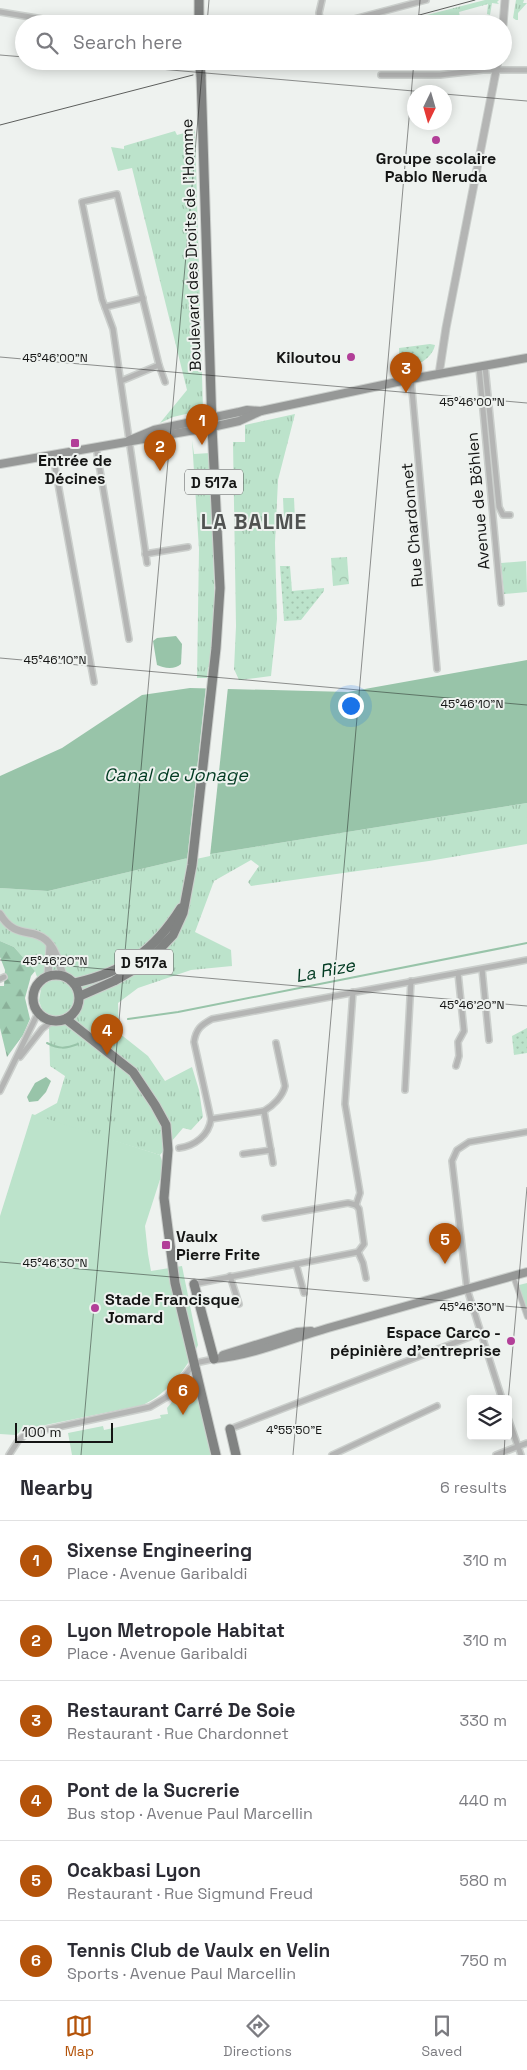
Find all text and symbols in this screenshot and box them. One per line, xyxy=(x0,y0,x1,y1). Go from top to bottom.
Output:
search box xyxy=(15,15,512,70)
icon: search xyxy=(33,29,61,57)
text: Search here xyxy=(73,30,183,55)
north arrow xyxy=(407,85,452,130)
street label: Boulevard des Droits de l'Homme xyxy=(176,118,206,372)
marker: Groupe scolaire Pablo Neruda xyxy=(430,134,442,146)
place label: Groupe scolaire Pablo Neruda xyxy=(376,148,496,187)
place label: Kiloutou xyxy=(276,347,341,368)
text: 45°46'00"N xyxy=(22,350,88,366)
marker: Kiloutou xyxy=(345,351,357,363)
pin: 3 xyxy=(390,352,422,393)
text: 45°46'00"N xyxy=(439,394,505,410)
pin: 1 xyxy=(186,404,218,445)
pin: 2 xyxy=(144,430,176,471)
street label: Avenue de Böhlen xyxy=(462,431,494,571)
marker: Entrée de Décines xyxy=(69,437,81,449)
place label: Entrée de Décines xyxy=(38,450,112,489)
street label: Rue Chardonnet xyxy=(396,462,428,588)
road number: D 517a xyxy=(185,470,243,494)
district label: LA BALME xyxy=(201,508,307,535)
text: 45°46'10"N xyxy=(24,652,86,668)
your location xyxy=(338,693,364,719)
text: 45°46'10"N xyxy=(441,696,503,712)
water label: Canal de Jonage xyxy=(104,763,249,786)
road number: D 517a xyxy=(115,950,173,974)
text: 45°46'20"N xyxy=(22,953,88,969)
water label: La Rize xyxy=(293,953,358,987)
text: 45°46'20"N xyxy=(439,997,505,1013)
pin: 4 xyxy=(91,1014,123,1055)
pin: 5 xyxy=(429,1223,461,1264)
place label: Vaulx Pierre Frite xyxy=(176,1226,260,1265)
marker: Vaulx Pierre Frite xyxy=(160,1239,172,1251)
text: 45°46'30"N xyxy=(22,1255,88,1271)
place label: Stade Francisque Jomard xyxy=(105,1289,240,1328)
text: 45°46'30"N xyxy=(439,1299,505,1315)
marker: Stade Francisque Jomard xyxy=(89,1302,101,1314)
place label: Espace Carco - pépinière d'entreprise xyxy=(330,1322,501,1361)
marker: Espace Carco - pépinière d'entreprise xyxy=(505,1335,517,1347)
pin: 6 xyxy=(167,1374,199,1415)
map controls xyxy=(467,1395,512,1440)
button: layers xyxy=(467,1395,512,1440)
scale bar xyxy=(15,1420,112,1443)
text: 4°55'50"E xyxy=(266,1422,322,1438)
text: 100 m xyxy=(22,1423,61,1441)
text: Nearby xyxy=(20,1474,93,1501)
text: 6 results xyxy=(440,1477,507,1498)
text: Sixense Engineering xyxy=(67,1538,252,1563)
text: 1 xyxy=(32,1550,40,1571)
text: 310 m xyxy=(463,1550,507,1571)
text: Place · Avenue Garibaldi xyxy=(67,1563,248,1584)
text: Lyon Metropole Habitat xyxy=(67,1618,285,1643)
text: 2 xyxy=(31,1630,41,1651)
text: 310 m xyxy=(463,1630,507,1651)
text: Place · Avenue Garibaldi xyxy=(67,1643,248,1664)
text: Restaurant Carré De Soie xyxy=(67,1698,295,1723)
text: 3 xyxy=(31,1710,41,1731)
text: 330 m xyxy=(460,1710,507,1731)
text: Restaurant · Rue Chardonnet xyxy=(67,1723,289,1744)
text: Pont de la Sucrerie xyxy=(67,1778,240,1803)
text: 4 xyxy=(31,1790,41,1811)
text: 440 m xyxy=(459,1790,507,1811)
text: Bus stop · Avenue Paul Marcellin xyxy=(67,1803,313,1824)
text: Ocakbasi Lyon xyxy=(67,1858,201,1883)
text: 5 xyxy=(31,1870,41,1891)
text: 580 m xyxy=(459,1870,507,1891)
text: Restaurant · Rue Sigmund Freud xyxy=(67,1883,313,1904)
text: Tennis Club de Vaulx en Velin xyxy=(67,1938,330,1963)
text: 6 xyxy=(31,1950,41,1971)
text: 750 m xyxy=(460,1950,507,1971)
text: Sports · Avenue Paul Marcellin xyxy=(67,1963,296,1984)
tab: Map xyxy=(65,2012,94,2060)
tab: Directions xyxy=(223,2012,292,2060)
tab: Saved xyxy=(421,2012,462,2060)

